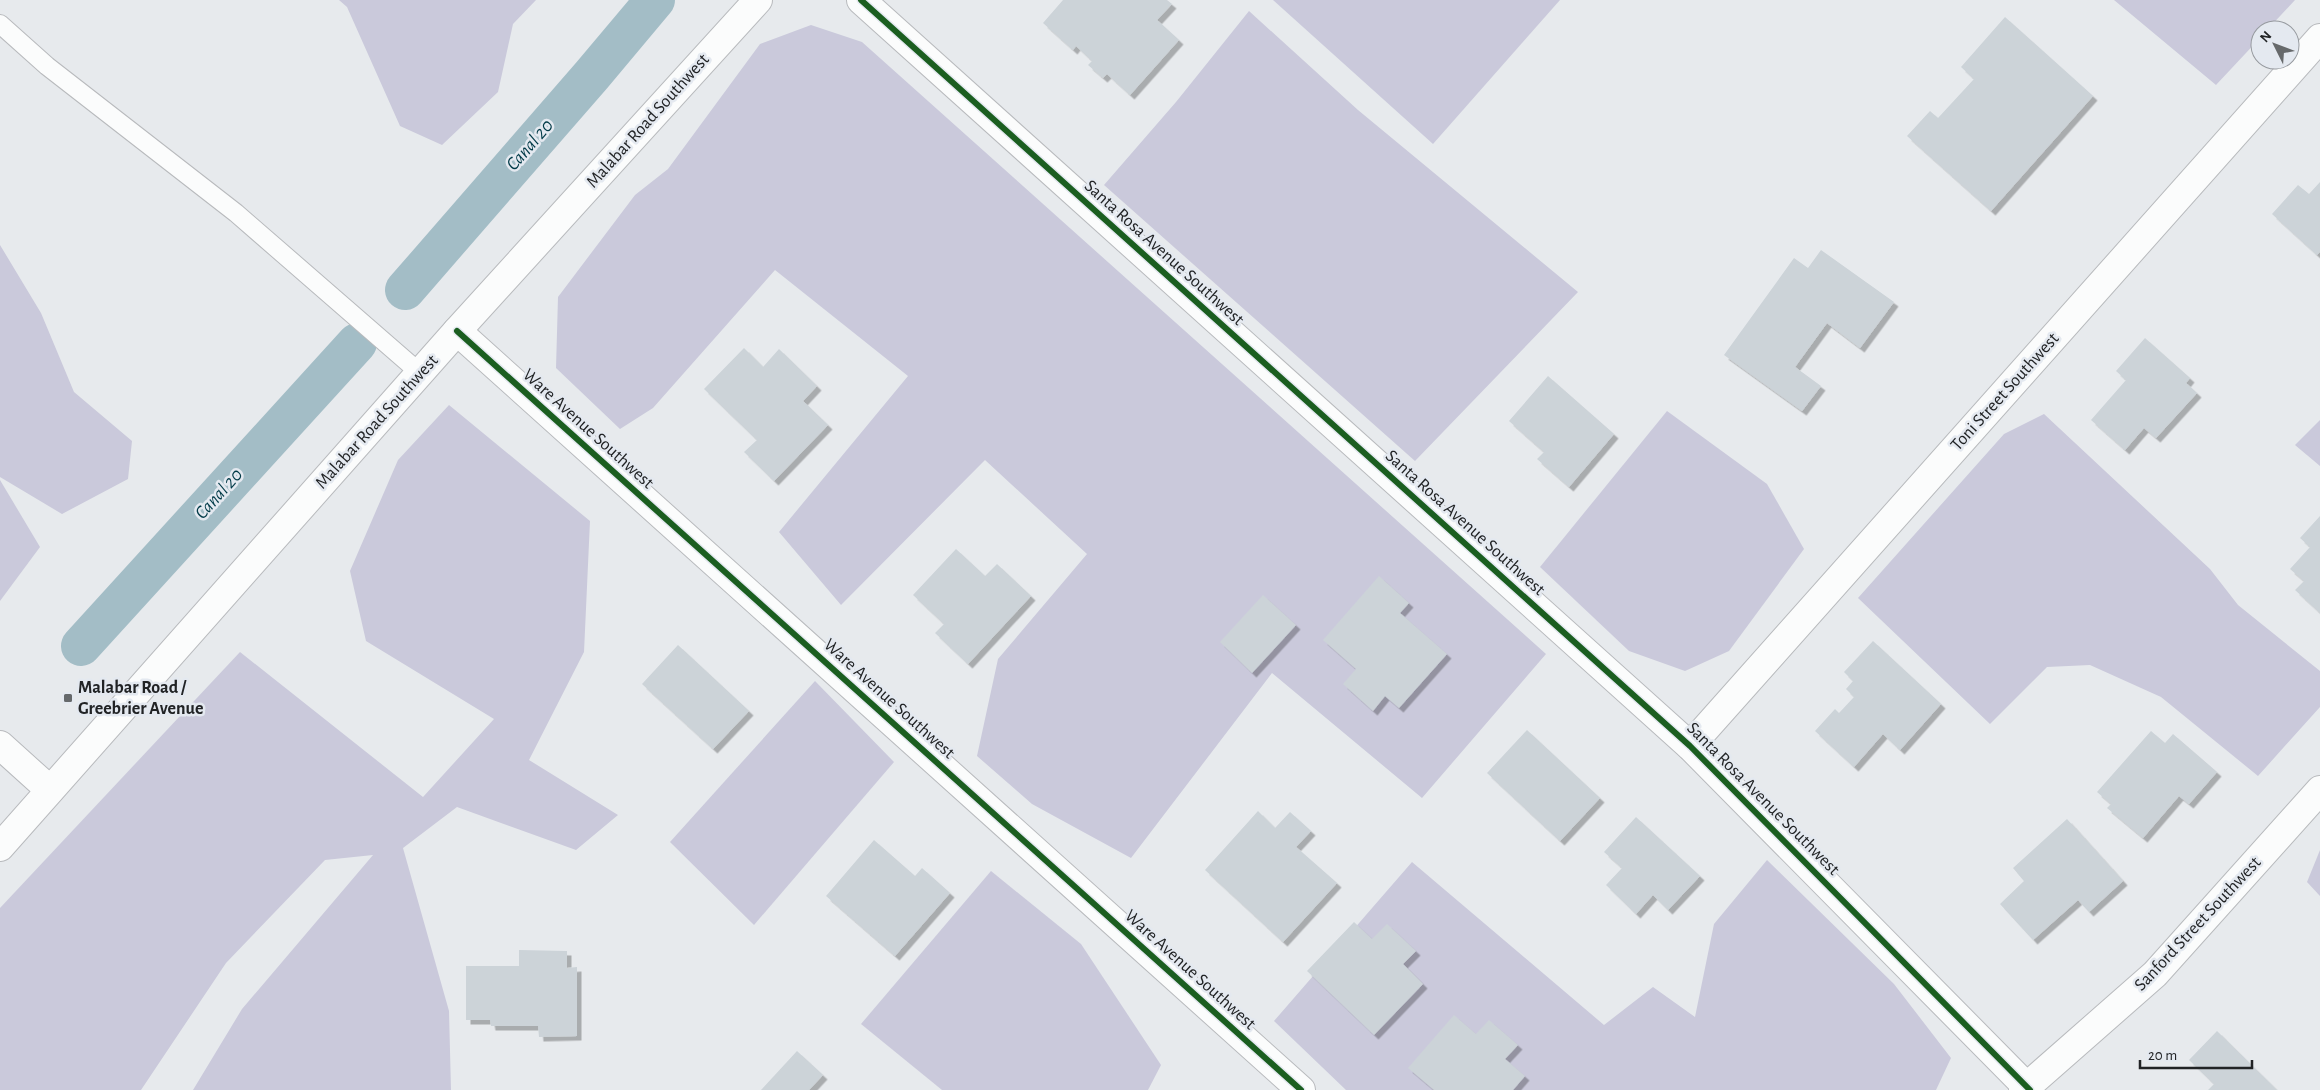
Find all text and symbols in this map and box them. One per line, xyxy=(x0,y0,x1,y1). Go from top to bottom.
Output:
north arrow xyxy=(2250,20,2300,70)
text: N xyxy=(2258,29,2275,45)
street label: Malabar Road Southwest xyxy=(583,50,713,192)
water label: Canal 20 xyxy=(503,116,557,174)
street label: Santa Rosa Avenue Southwest xyxy=(1081,177,1247,329)
street label: Toni Street Southwest xyxy=(1948,329,2063,454)
street label: Malabar Road Southwest xyxy=(312,351,442,493)
street label: Ware Avenue Southwest xyxy=(519,366,657,492)
street label: Santa Rosa Avenue Southwest xyxy=(1382,447,1548,599)
water label: Canal 20 xyxy=(192,465,246,523)
street label: Ware Avenue Southwest xyxy=(820,636,958,762)
place label: Malabar Road / Greebrier Avenue xyxy=(78,679,203,718)
marker: Malabar Road / Greebrier Avenue xyxy=(62,692,74,704)
street label: Santa Rosa Avenue Southwest xyxy=(1683,719,1843,879)
street label: Sanford Street Southwest xyxy=(2131,853,2265,995)
street label: Ware Avenue Southwest xyxy=(1121,907,1259,1033)
scale bar xyxy=(2140,1038,2252,1070)
text: 20 m xyxy=(2148,1048,2177,1063)

